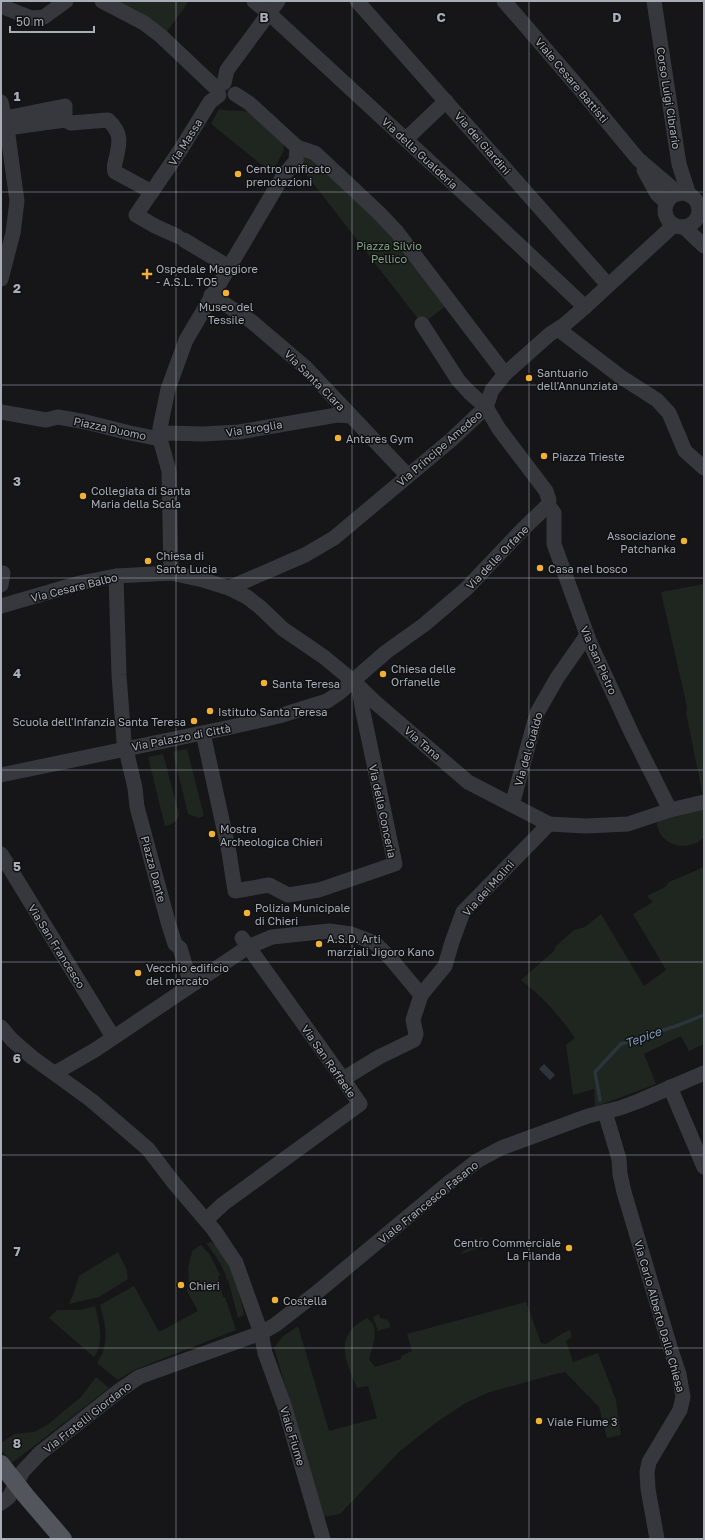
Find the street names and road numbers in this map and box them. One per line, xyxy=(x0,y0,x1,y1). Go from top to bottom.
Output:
street label: Viale Cesare Battisti xyxy=(533,35,611,125)
street label: Corso Luigi Cibrario xyxy=(655,46,684,150)
street label: Via dei Giardini xyxy=(452,109,514,177)
street label: Via della Gualderia xyxy=(379,114,461,192)
street label: Via Massa xyxy=(165,116,205,168)
street label: Via Santa Clara xyxy=(282,347,348,413)
street label: Via Principe Amedeo xyxy=(394,407,485,489)
street label: Piazza Duomo xyxy=(72,414,148,442)
street label: Via Broglia xyxy=(225,417,283,439)
street label: Via delle Orfane xyxy=(463,522,531,592)
street label: Via Cesare Balbo xyxy=(29,570,119,604)
street label: Via San Pietro xyxy=(578,624,620,697)
street label: Via del Gualdo xyxy=(511,710,545,787)
street label: Via Palazzo di Città xyxy=(130,721,232,753)
street label: Via Tana xyxy=(402,724,444,762)
street label: Via della Conceria xyxy=(367,763,399,859)
street label: Piazza Dante xyxy=(139,834,169,904)
street label: Via dei Molini xyxy=(460,857,516,918)
street label: Via San Francesco xyxy=(26,902,88,991)
street label: Via San Raffaele xyxy=(299,1022,359,1100)
street label: Viale Francesco Fasano xyxy=(376,1158,481,1246)
street label: Via Carlo Alberto Dalla Chiesa xyxy=(632,1238,688,1394)
street label: Via Fratelli Giordano xyxy=(41,1379,134,1455)
street label: Viale Fiume xyxy=(278,1405,308,1467)

